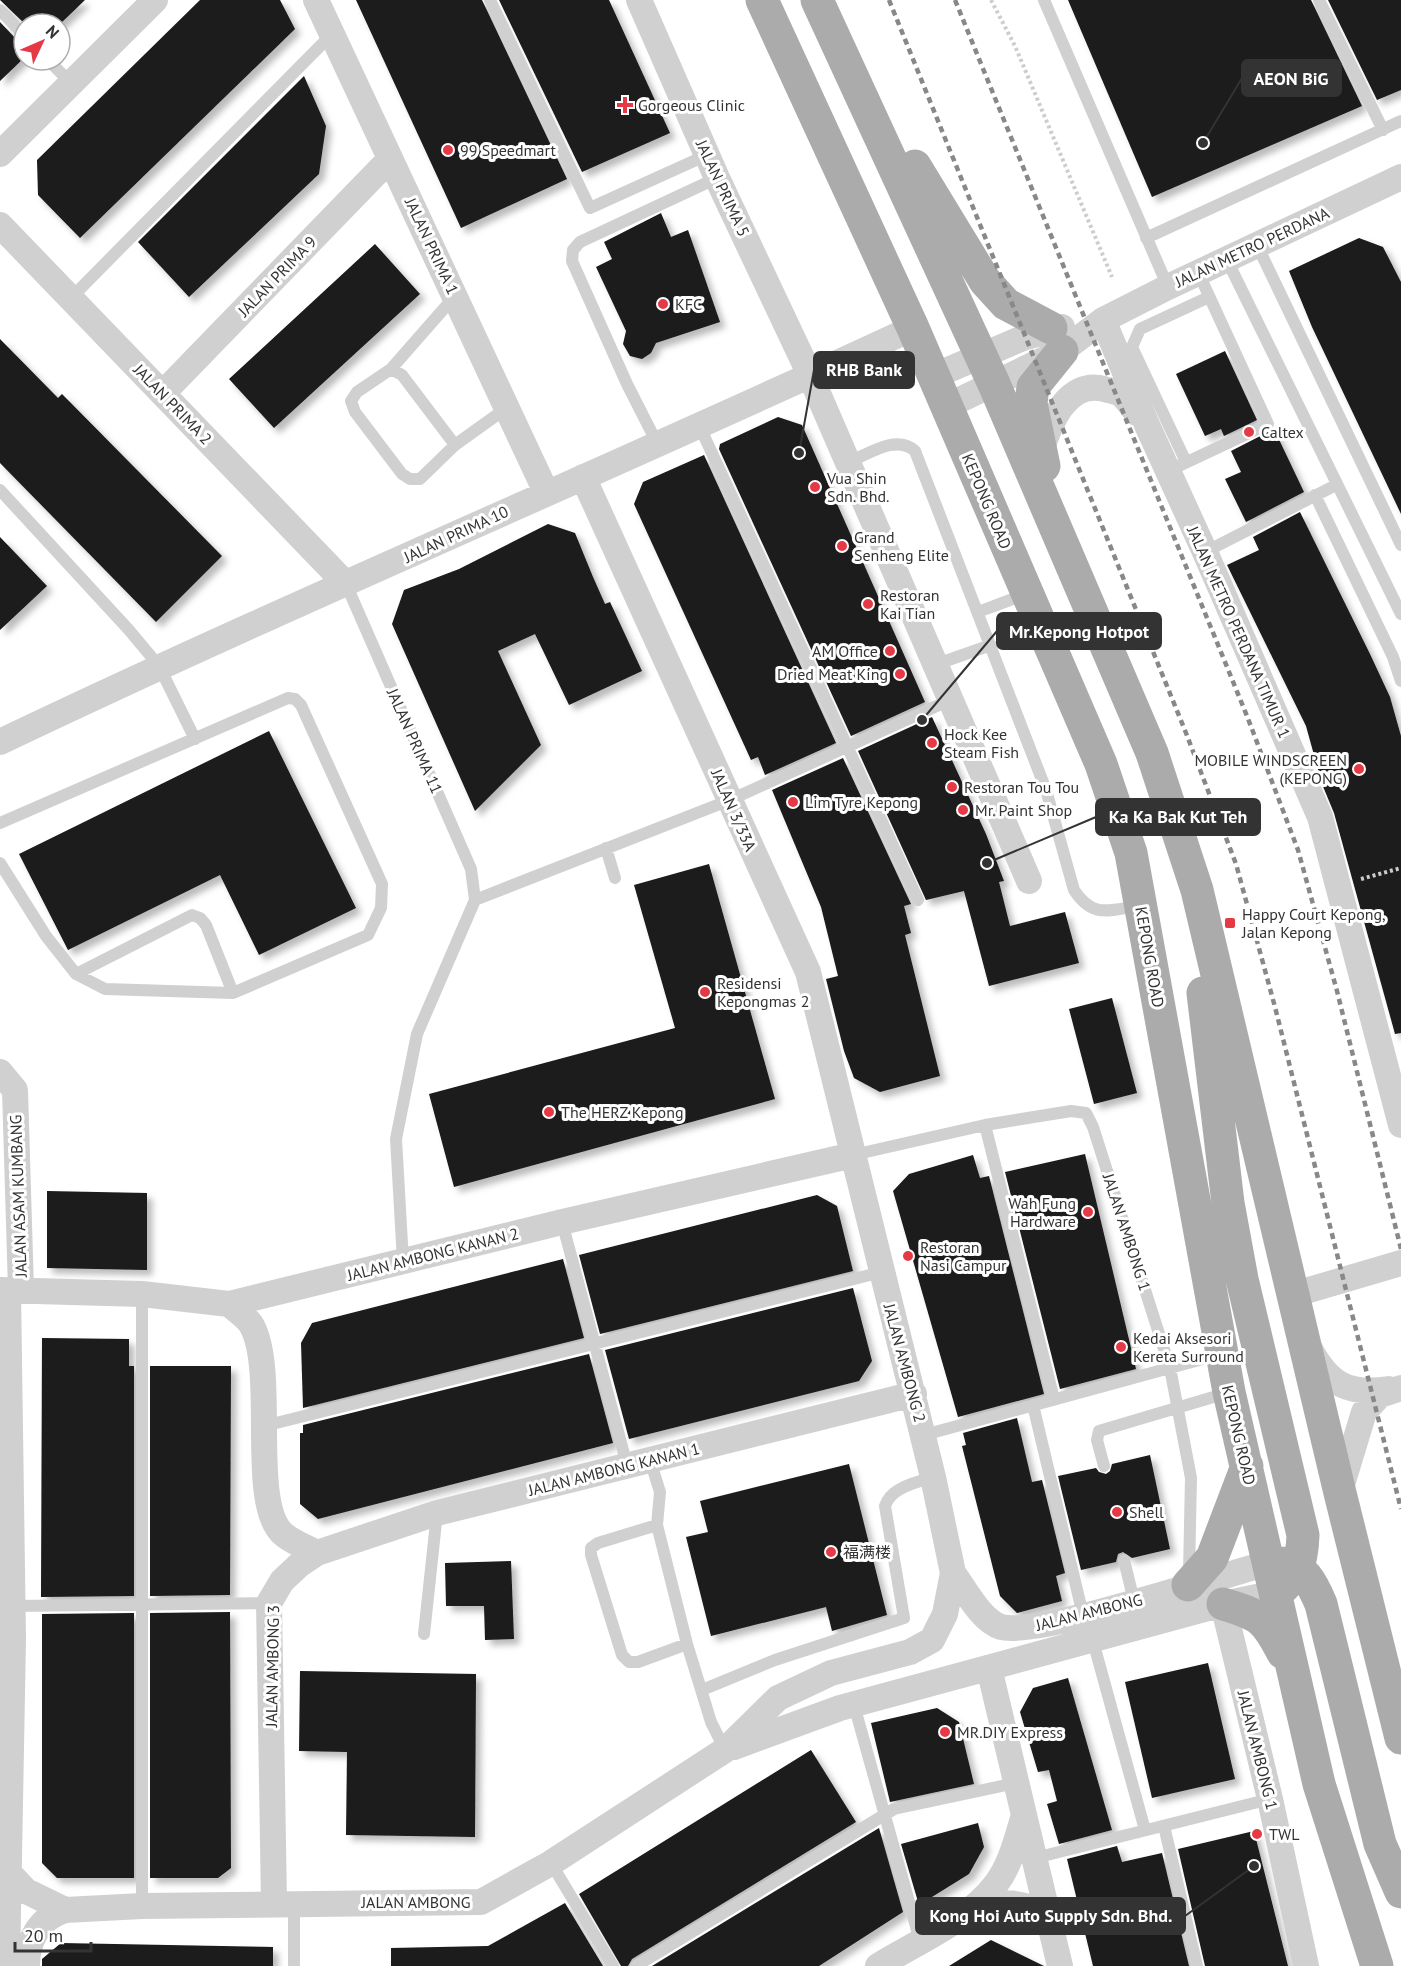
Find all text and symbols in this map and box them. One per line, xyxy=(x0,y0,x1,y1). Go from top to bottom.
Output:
north arrow xyxy=(12,12,72,72)
text: N xyxy=(42,21,64,42)
callout: AEON BiG xyxy=(1242,60,1341,96)
text: AEON BiG xyxy=(1253,67,1329,90)
place label: Gorgeous Clinic xyxy=(638,95,745,115)
marker: Gorgeous Clinic xyxy=(616,96,634,114)
street label: JALAN PRIMA 5 xyxy=(691,136,754,239)
place label: 99 Speedmart xyxy=(460,140,556,160)
marker: 99 Speedmart xyxy=(441,143,455,157)
street label: JALAN PRIMA 1 xyxy=(400,194,463,297)
street label: JALAN METRO PERDANA xyxy=(1171,202,1333,292)
street label: JALAN PRIMA 9 xyxy=(233,232,320,321)
place label: KFC xyxy=(675,294,702,314)
marker: KFC xyxy=(656,297,670,311)
callout: RHB Bank xyxy=(814,352,914,388)
text: RHB Bank xyxy=(826,358,902,381)
street label: JALAN PRIMA 2 xyxy=(129,359,216,448)
place label: Caltex xyxy=(1261,422,1304,442)
marker: Caltex xyxy=(1242,425,1256,439)
street label: KEPONG ROAD xyxy=(958,450,1016,552)
place label: Vua Shin Sdn. Bhd. xyxy=(826,468,889,506)
marker: Vua Shin Sdn. Bhd. xyxy=(808,480,822,494)
street label: JALAN PRIMA 10 xyxy=(400,501,512,567)
street label: JALAN METRO PERDANA TIMUR 1 xyxy=(1183,522,1295,741)
place label: Grand Senheng Elite xyxy=(854,527,949,565)
marker: Grand Senheng Elite xyxy=(835,539,849,553)
place label: Restoran Kai Tian xyxy=(880,585,940,623)
marker: Restoran Kai Tian xyxy=(861,597,875,611)
callout: Mr.Kepong Hotpot xyxy=(997,613,1161,649)
text: Mr.Kepong Hotpot xyxy=(1009,620,1150,643)
place label: AM Office xyxy=(812,641,878,661)
marker: AM Office xyxy=(883,644,897,658)
place label: Dried Meat King xyxy=(777,664,888,684)
marker: Dried Meat King xyxy=(893,667,907,681)
street label: JALAN PRIMA 11 xyxy=(382,684,447,797)
place label: Hock Kee Steam Fish xyxy=(944,724,1019,762)
marker: Hock Kee Steam Fish xyxy=(925,736,939,750)
place label: MOBILE WINDSCREEN (KEPONG) xyxy=(1194,750,1347,788)
marker: MOBILE WINDSCREEN (KEPONG) xyxy=(1352,762,1366,776)
street label: JALAN 3/33A xyxy=(707,765,761,855)
place label: Restoran Tou Tou xyxy=(964,777,1079,797)
marker: Restoran Tou Tou xyxy=(945,780,959,794)
place label: Lim Tyre Kepong xyxy=(805,792,918,812)
marker: Lim Tyre Kepong xyxy=(786,795,800,809)
callout: Ka Ka Bak Kut Teh xyxy=(1096,799,1260,835)
place label: Mr. Paint Shop xyxy=(975,800,1072,820)
marker: Mr. Paint Shop xyxy=(956,803,970,817)
text: Ka Ka Bak Kut Teh xyxy=(1109,805,1247,828)
place label: Happy Court Kepong, Jalan Kepong xyxy=(1241,904,1386,942)
street label: KEPONG ROAD xyxy=(1131,905,1169,1009)
marker: Happy Court Kepong, Jalan Kepong xyxy=(1223,916,1237,930)
place label: Residensi Kepongmas 2 xyxy=(717,973,809,1011)
marker: Residensi Kepongmas 2 xyxy=(698,985,712,999)
place label: The HERZ Kepong xyxy=(561,1102,684,1122)
marker: The HERZ Kepong xyxy=(542,1105,556,1119)
street label: JALAN ASAM KUMBANG xyxy=(5,1114,31,1279)
street label: JALAN AMBONG 1 xyxy=(1098,1170,1155,1293)
place label: Wah Fung Hardware xyxy=(1008,1193,1076,1231)
marker: Wah Fung Hardware xyxy=(1081,1205,1095,1219)
street label: JALAN AMBONG KANAN 2 xyxy=(344,1223,521,1285)
place label: Restoran Nasi Campur xyxy=(920,1237,1007,1275)
marker: Restoran Nasi Campur xyxy=(901,1249,915,1263)
street label: JALAN AMBONG 2 xyxy=(879,1300,930,1425)
place label: Kedai Aksesori Kereta Surround xyxy=(1133,1328,1244,1366)
marker: Kedai Aksesori Kereta Surround xyxy=(1114,1340,1128,1354)
street label: KEPONG ROAD xyxy=(1218,1383,1260,1487)
street label: JALAN AMBONG KANAN 1 xyxy=(525,1438,702,1500)
place label: Shell xyxy=(1129,1502,1164,1522)
marker: Shell xyxy=(1110,1505,1124,1519)
place label: 福满楼 xyxy=(843,1542,891,1562)
marker: 福满楼 xyxy=(824,1545,838,1559)
street label: JALAN AMBONG xyxy=(1033,1589,1144,1635)
street label: JALAN AMBONG 3 xyxy=(261,1605,283,1728)
street label: JALAN AMBONG 1 xyxy=(1233,1687,1282,1812)
place label: MR.DIY Express xyxy=(957,1722,1063,1742)
marker: MR.DIY Express xyxy=(938,1725,952,1739)
place label: TWL xyxy=(1269,1824,1299,1844)
marker: TWL xyxy=(1250,1827,1264,1841)
street label: JALAN AMBONG xyxy=(360,1892,471,1912)
callout: Kong Hoi Auto Supply Sdn. Bhd. xyxy=(916,1898,1185,1934)
text: Kong Hoi Auto Supply Sdn. Bhd. xyxy=(930,1904,1172,1927)
scale bar xyxy=(15,1915,92,1953)
text: 20 m xyxy=(24,1924,63,1947)

